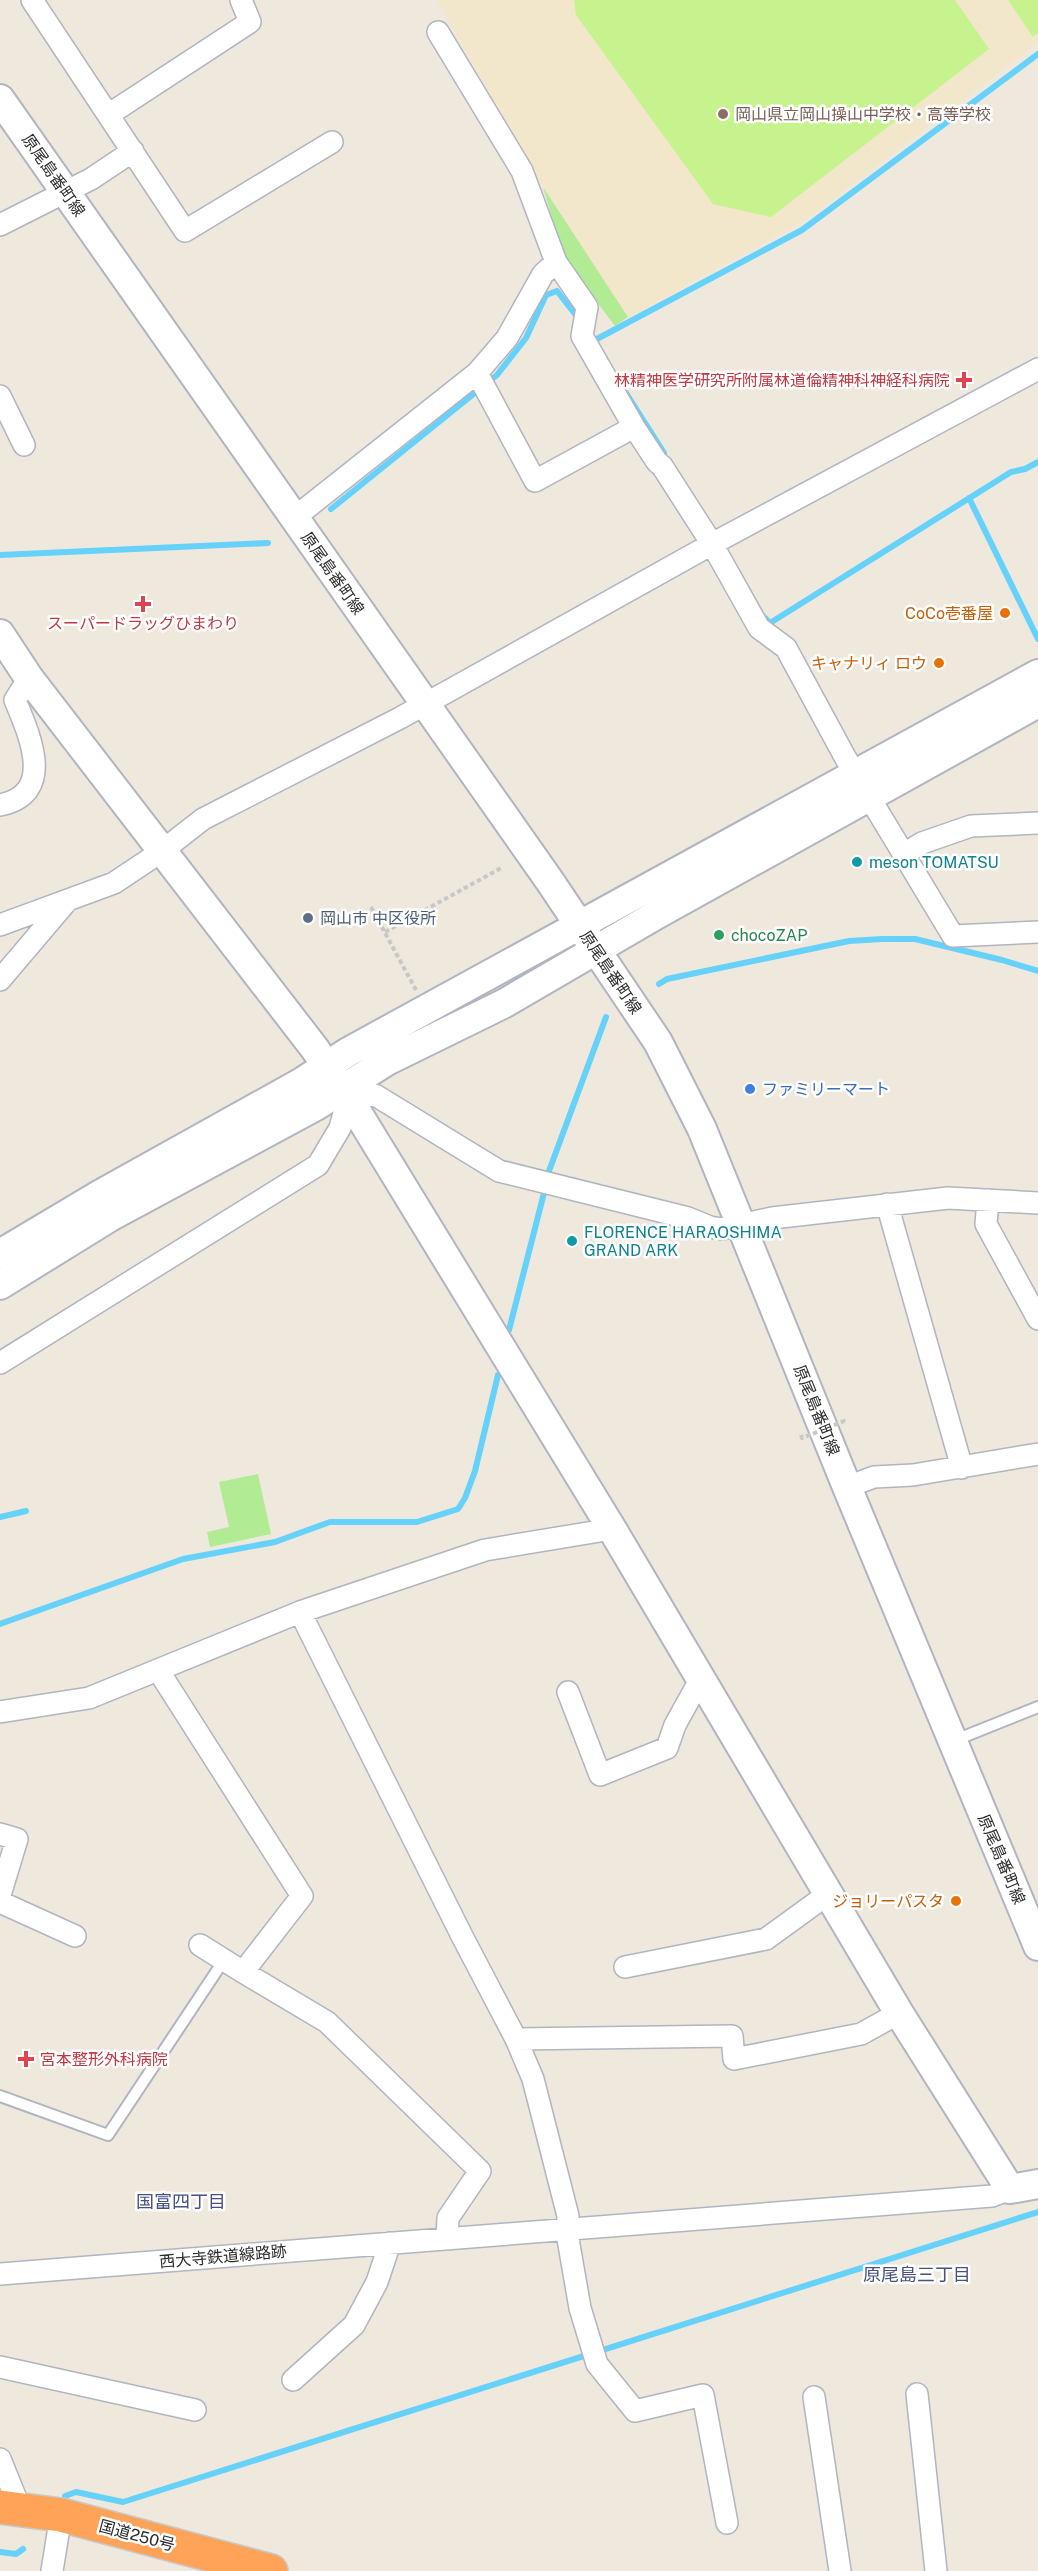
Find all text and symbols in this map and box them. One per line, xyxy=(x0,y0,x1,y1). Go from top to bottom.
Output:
place label: 岡山県立岡山操山中学校・高等学校 xyxy=(735,105,991,124)
marker: 岡山県立岡山操山中学校・高等学校 xyxy=(716,107,730,121)
street label: 原尾島番町線 xyxy=(18,131,89,220)
place label: 林精神医学研究所附属林道倫精神科神経科病院 xyxy=(614,371,950,390)
marker: 林精神医学研究所附属林道倫精神科神経科病院 xyxy=(955,371,973,389)
street label: 原尾島番町線 xyxy=(297,529,368,618)
marker: スーパードラッグひまわり xyxy=(136,597,150,611)
place label: CoCo壱番屋 xyxy=(905,604,993,623)
marker: CoCo壱番屋 xyxy=(998,606,1012,620)
place label: スーパードラッグひまわり xyxy=(47,614,239,633)
place label: キャナリィ ロウ xyxy=(811,654,927,673)
marker: キャナリィ ロウ xyxy=(932,656,946,670)
place label: meson TOMATSU xyxy=(869,853,999,872)
marker: meson TOMATSU xyxy=(850,855,864,869)
place label: 岡山市 中区役所 xyxy=(320,909,436,928)
marker: 岡山市 中区役所 xyxy=(301,911,315,925)
place label: chocoZAP xyxy=(731,926,807,945)
street label: 原尾島番町線 xyxy=(576,927,645,1017)
marker: chocoZAP xyxy=(712,928,726,942)
place label: ファミリーマート xyxy=(762,1080,890,1099)
marker: ファミリーマート xyxy=(743,1082,757,1096)
place label: FLORENCE HARAOSHIMA GRAND ARK xyxy=(584,1223,782,1260)
marker: FLORENCE HARAOSHIMA GRAND ARK xyxy=(565,1234,579,1248)
street label: 原尾島番町線 xyxy=(790,1362,843,1458)
street label: 原尾島番町線 xyxy=(974,1811,1029,1907)
place label: ジョリーパスタ xyxy=(832,1892,944,1911)
marker: ジョリーパスタ xyxy=(949,1894,963,1908)
marker: 宮本整形外科病院 xyxy=(17,2050,35,2068)
place label: 宮本整形外科病院 xyxy=(40,2050,168,2069)
district label: 国富四丁目 xyxy=(136,2191,226,2212)
street label: 西大寺鉄道線路跡 xyxy=(158,2241,288,2272)
district label: 原尾島三丁目 xyxy=(863,2264,971,2285)
street label: 国道250号 xyxy=(97,2516,177,2555)

